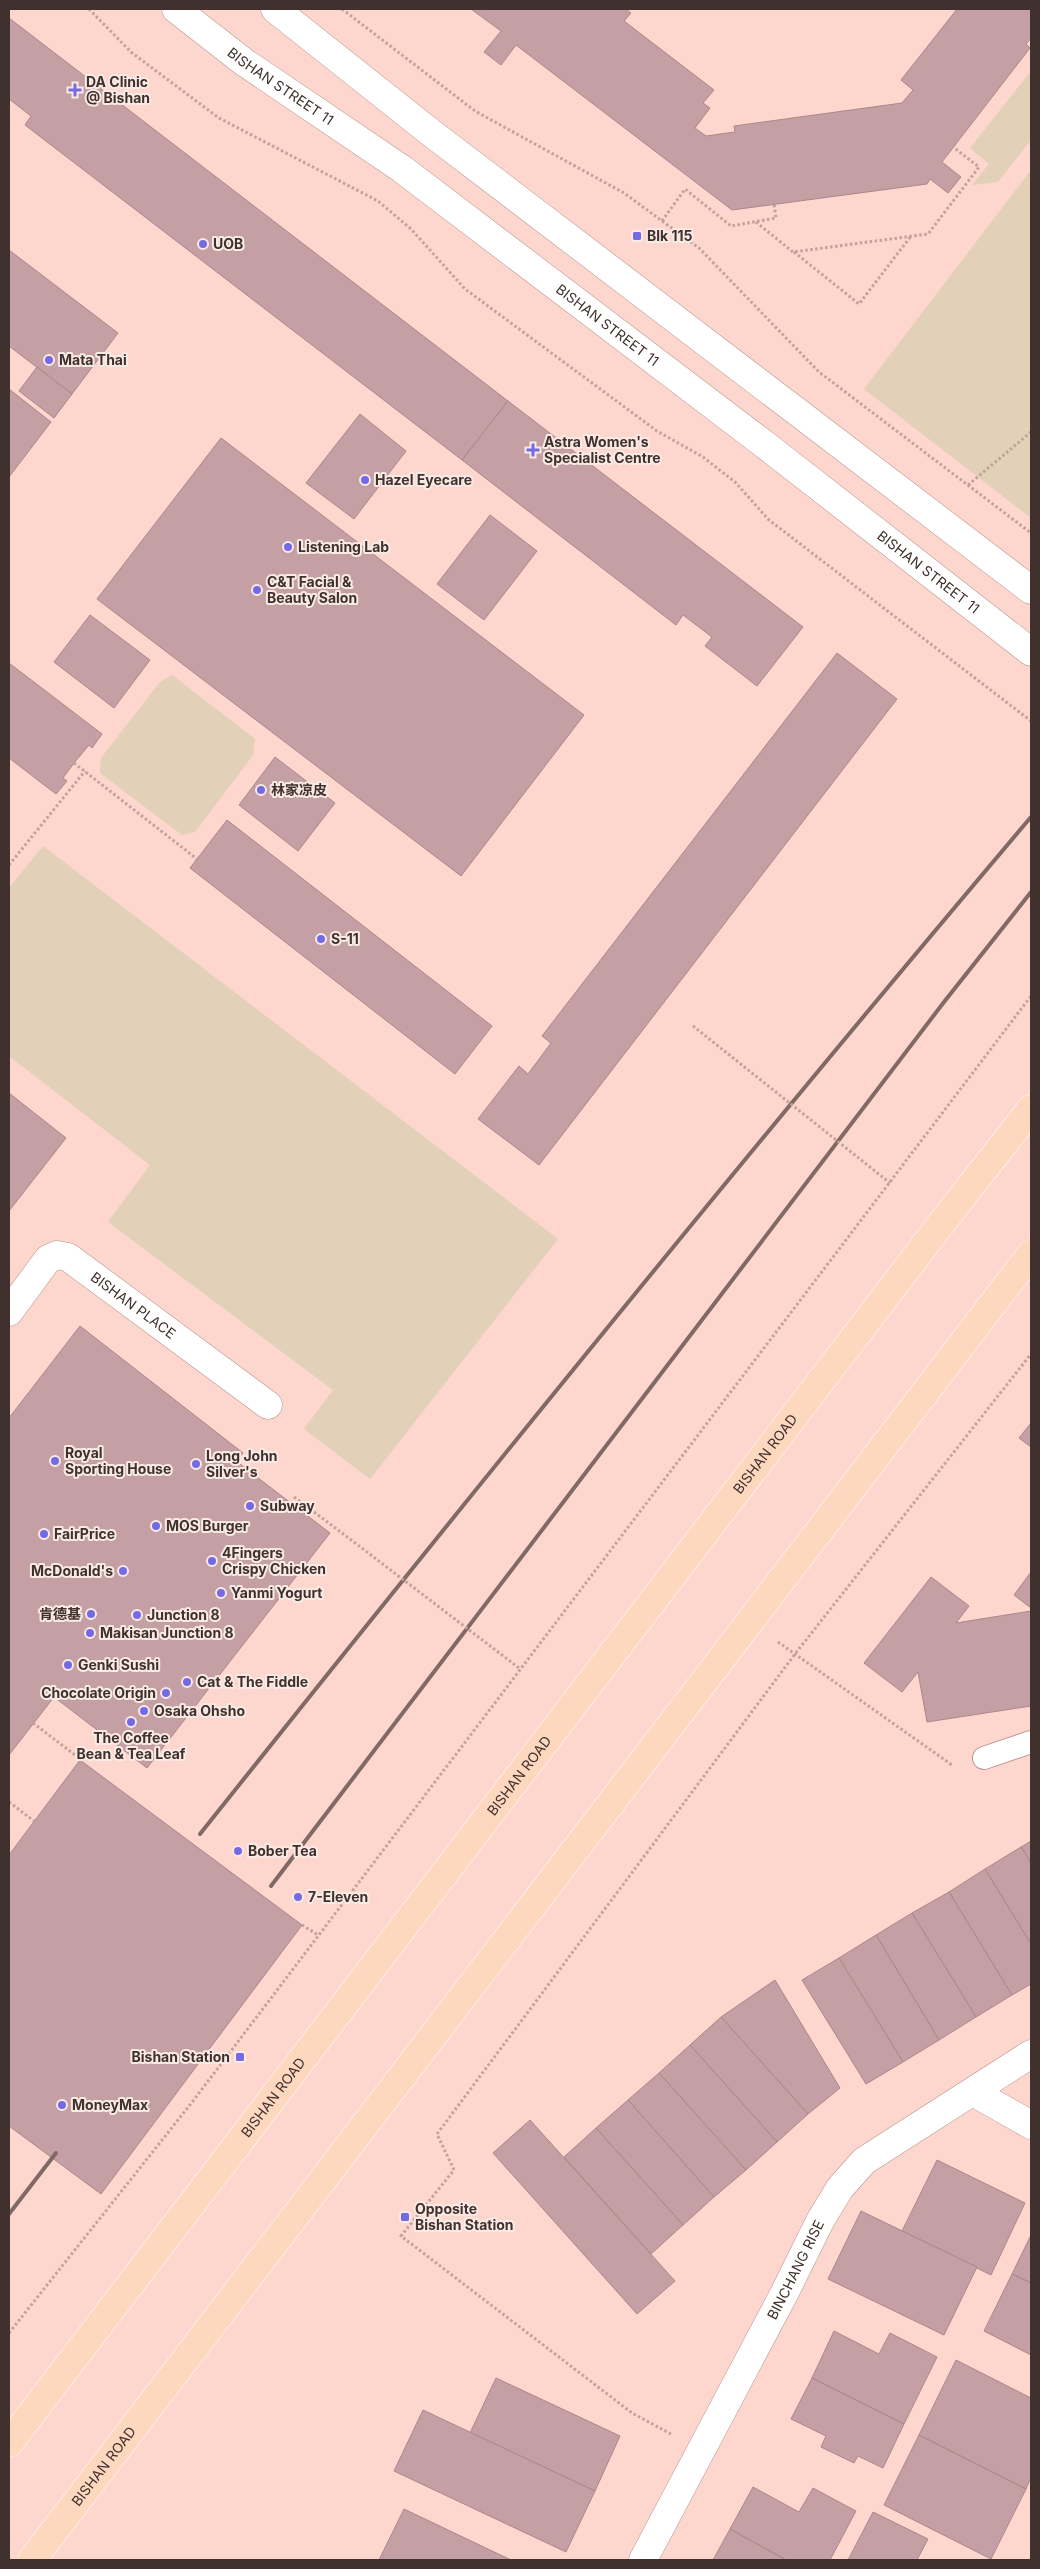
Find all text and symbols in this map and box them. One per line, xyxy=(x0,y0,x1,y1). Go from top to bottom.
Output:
street label: BISHAN STREET 11 xyxy=(224,43,337,128)
place label: DA Clinic @ Bishan xyxy=(86,73,150,106)
marker: DA Clinic @ Bishan xyxy=(68,83,82,97)
place label: Blk 115 xyxy=(647,227,693,244)
marker: Blk 115 xyxy=(631,230,643,242)
place label: UOB xyxy=(213,235,243,252)
marker: UOB xyxy=(197,238,209,250)
street label: BISHAN STREET 11 xyxy=(553,280,663,369)
place label: Mata Thai xyxy=(59,351,127,368)
marker: Mata Thai xyxy=(43,354,55,366)
place label: Astra Women's Specialist Centre xyxy=(544,433,661,466)
marker: Astra Women's Specialist Centre xyxy=(526,443,540,457)
place label: Hazel Eyecare xyxy=(375,471,472,488)
marker: Hazel Eyecare xyxy=(359,474,371,486)
street label: BISHAN STREET 11 xyxy=(874,527,983,617)
place label: Listening Lab xyxy=(298,538,389,555)
marker: Listening Lab xyxy=(282,541,294,553)
place label: C&T Facial & Beauty Salon xyxy=(267,573,357,606)
marker: C&T Facial & Beauty Salon xyxy=(251,584,263,596)
place label: 林家凉皮 xyxy=(271,781,327,798)
marker: 林家凉皮 xyxy=(255,784,267,796)
place label: S-11 xyxy=(331,930,359,947)
marker: S-11 xyxy=(315,933,327,945)
street label: BISHAN PLACE xyxy=(88,1268,179,1342)
street label: BISHAN ROAD xyxy=(729,1411,801,1497)
place label: Royal Sporting House xyxy=(65,1444,171,1477)
place label: Long John Silver's xyxy=(206,1447,278,1480)
marker: Royal Sporting House xyxy=(49,1455,61,1467)
marker: Long John Silver's xyxy=(190,1458,202,1470)
place label: Subway xyxy=(260,1497,315,1514)
marker: Subway xyxy=(244,1500,256,1512)
place label: MOS Burger xyxy=(166,1517,249,1534)
marker: MOS Burger xyxy=(150,1520,162,1532)
place label: FairPrice xyxy=(54,1525,115,1542)
marker: FairPrice xyxy=(38,1528,50,1540)
place label: 4Fingers Crispy Chicken xyxy=(222,1544,326,1577)
marker: 4Fingers Crispy Chicken xyxy=(206,1555,218,1567)
place label: McDonald's xyxy=(31,1562,113,1579)
marker: McDonald's xyxy=(117,1565,129,1577)
place label: Yanmi Yogurt xyxy=(231,1584,323,1601)
marker: Yanmi Yogurt xyxy=(215,1587,227,1599)
place label: 肯德基 xyxy=(39,1605,81,1622)
place label: Junction 8 xyxy=(147,1606,220,1623)
marker: 肯德基 xyxy=(85,1608,97,1620)
marker: Junction 8 xyxy=(131,1609,143,1621)
place label: Makisan Junction 8 xyxy=(100,1624,234,1641)
marker: Makisan Junction 8 xyxy=(84,1627,96,1639)
place label: Genki Sushi xyxy=(78,1656,159,1673)
marker: Genki Sushi xyxy=(62,1659,74,1671)
place label: Cat & The Fiddle xyxy=(197,1673,308,1690)
marker: Cat & The Fiddle xyxy=(181,1676,193,1688)
place label: Chocolate Origin xyxy=(41,1684,156,1701)
marker: Chocolate Origin xyxy=(160,1687,172,1699)
place label: Osaka Ohsho xyxy=(154,1702,245,1719)
marker: Osaka Ohsho xyxy=(138,1705,150,1717)
marker: The Coffee Bean & Tea Leaf xyxy=(125,1716,137,1728)
place label: The Coffee Bean & Tea Leaf xyxy=(77,1729,186,1762)
street label: BISHAN ROAD xyxy=(483,1732,555,1818)
place label: Bober Tea xyxy=(248,1842,317,1859)
marker: Bober Tea xyxy=(232,1845,244,1857)
place label: 7-Eleven xyxy=(308,1888,368,1905)
marker: 7-Eleven xyxy=(292,1891,304,1903)
place label: Bishan Station xyxy=(132,2048,230,2065)
marker: Bishan Station xyxy=(234,2051,246,2063)
street label: BISHAN ROAD xyxy=(237,2054,309,2140)
place label: MoneyMax xyxy=(72,2096,148,2113)
marker: MoneyMax xyxy=(56,2099,68,2111)
place label: Opposite Bishan Station xyxy=(415,2200,514,2233)
marker: Opposite Bishan Station xyxy=(399,2211,411,2223)
street label: BINCHANG RISE xyxy=(763,2217,827,2322)
street label: BISHAN ROAD xyxy=(68,2423,139,2509)

